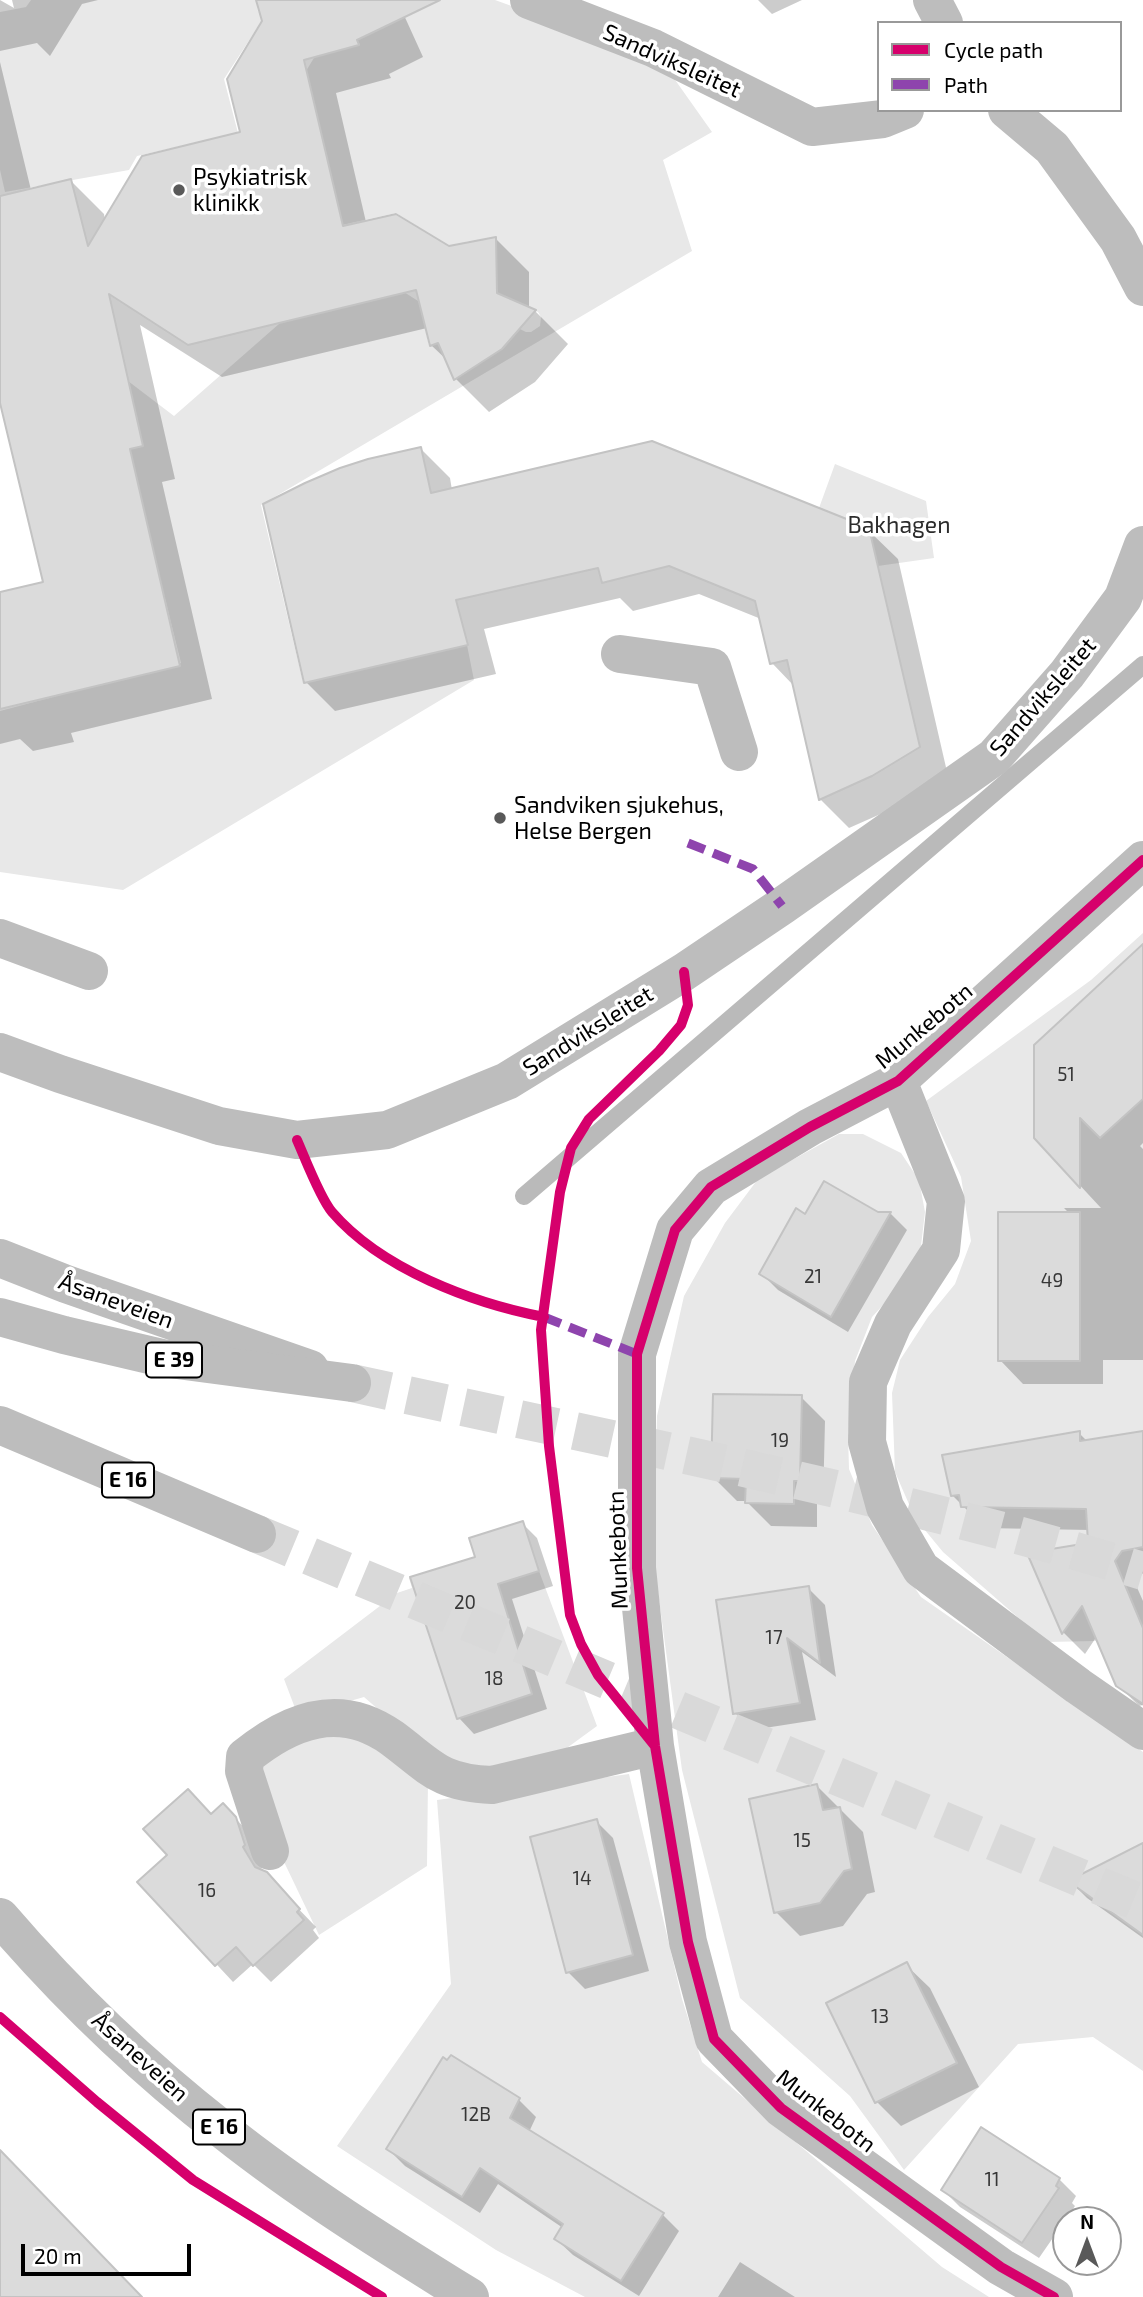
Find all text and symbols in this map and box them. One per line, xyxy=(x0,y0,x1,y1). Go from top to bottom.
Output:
street label: Sandviksleitet xyxy=(599,18,745,104)
legend xyxy=(877,21,1122,112)
text: Cycle path xyxy=(944,37,1043,62)
text: Path xyxy=(944,72,988,97)
place label: Psykiatrisk klinikk xyxy=(193,163,307,217)
marker: Psykiatrisk klinikk xyxy=(171,182,187,198)
park label: Bakhagen xyxy=(847,511,951,539)
street label: Sandviksleitet xyxy=(984,632,1102,762)
place label: Sandviken sjukehus, Helse Bergen xyxy=(514,791,724,845)
marker: Sandviken sjukehus, Helse Bergen xyxy=(492,810,508,826)
street label: Munkebotn xyxy=(870,977,978,1075)
street label: Sandviksleitet xyxy=(518,980,658,1082)
house number: 51 xyxy=(1057,1064,1075,1086)
house number: 21 xyxy=(804,1266,822,1288)
street label: Åsaneveien xyxy=(55,1267,177,1335)
house number: 49 xyxy=(1041,1270,1063,1292)
road number: E 39 xyxy=(146,1342,202,1378)
house number: 19 xyxy=(771,1430,789,1452)
road number: E 16 xyxy=(102,1462,154,1498)
street label: Munkebotn xyxy=(602,1490,634,1610)
house number: 20 xyxy=(454,1592,476,1614)
house number: 17 xyxy=(765,1627,783,1649)
house number: 18 xyxy=(484,1668,504,1690)
house number: 15 xyxy=(793,1830,811,1852)
house number: 14 xyxy=(572,1868,592,1890)
house number: 16 xyxy=(198,1880,216,1902)
house number: 13 xyxy=(871,2006,889,2028)
street label: Åsaneveien xyxy=(86,2007,194,2107)
street label: Munkebotn xyxy=(771,2064,881,2158)
house number: 12B xyxy=(461,2104,491,2126)
road number: E 16 xyxy=(193,2110,245,2144)
house number: 11 xyxy=(984,2169,1000,2191)
north arrow xyxy=(1052,2206,1122,2276)
text: N xyxy=(1080,2210,1094,2233)
scale bar xyxy=(24,2230,194,2274)
text: 20 m xyxy=(34,2243,82,2268)

